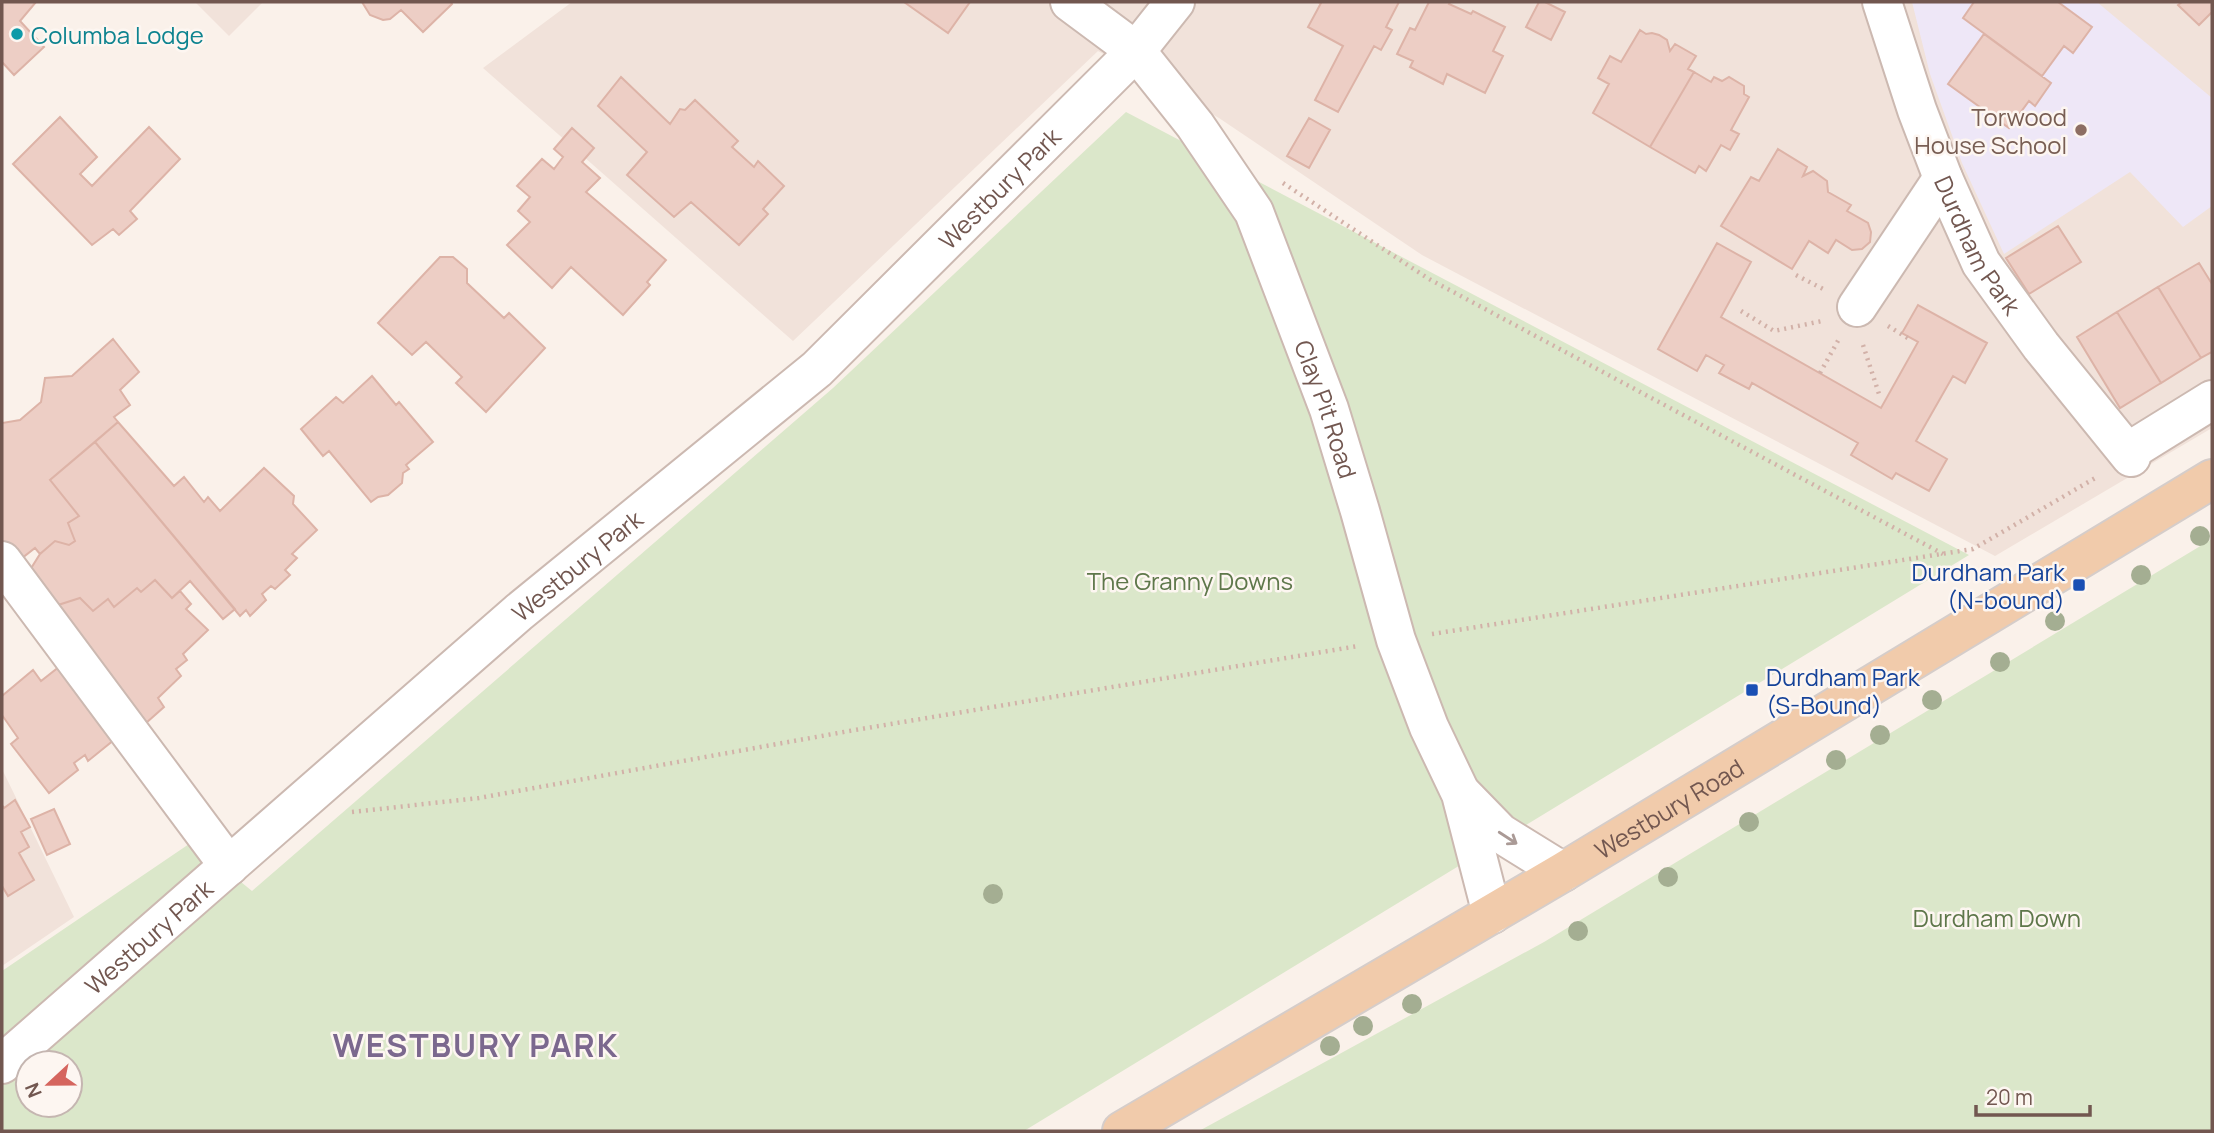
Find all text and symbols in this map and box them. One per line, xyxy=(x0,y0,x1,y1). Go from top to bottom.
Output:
place label: Columba Lodge xyxy=(31,18,204,51)
marker: Columba Lodge xyxy=(9,26,25,42)
place label: Torwood House School xyxy=(1914,100,2067,161)
street label: Westbury Park xyxy=(931,119,1068,256)
marker: Torwood House School xyxy=(2073,122,2089,138)
street label: Durdham Park xyxy=(1927,170,2030,322)
street label: Clay Pit Road xyxy=(1288,335,1366,482)
street label: Westbury Park xyxy=(504,501,650,628)
place label: Durdham Park (N-bound) xyxy=(1911,555,2066,616)
park label: The Granny Downs xyxy=(1087,564,1293,597)
marker: Durdham Park (N-bound) xyxy=(2071,577,2087,593)
place label: Durdham Park (S-Bound) xyxy=(1766,660,1921,721)
marker: Durdham Park (S-Bound) xyxy=(1744,682,1760,698)
street label: Westbury Road xyxy=(1588,750,1749,866)
one-way arrow xyxy=(1498,831,1517,845)
street label: Westbury Park xyxy=(77,871,220,1001)
park label: Durdham Down xyxy=(1913,901,2081,934)
district label: WESTBURY PARK xyxy=(333,1023,619,1067)
north arrow xyxy=(14,1049,84,1119)
scale bar xyxy=(1976,1074,2090,1118)
text: N xyxy=(19,1079,48,1102)
text: 20 m xyxy=(1986,1083,2033,1111)

